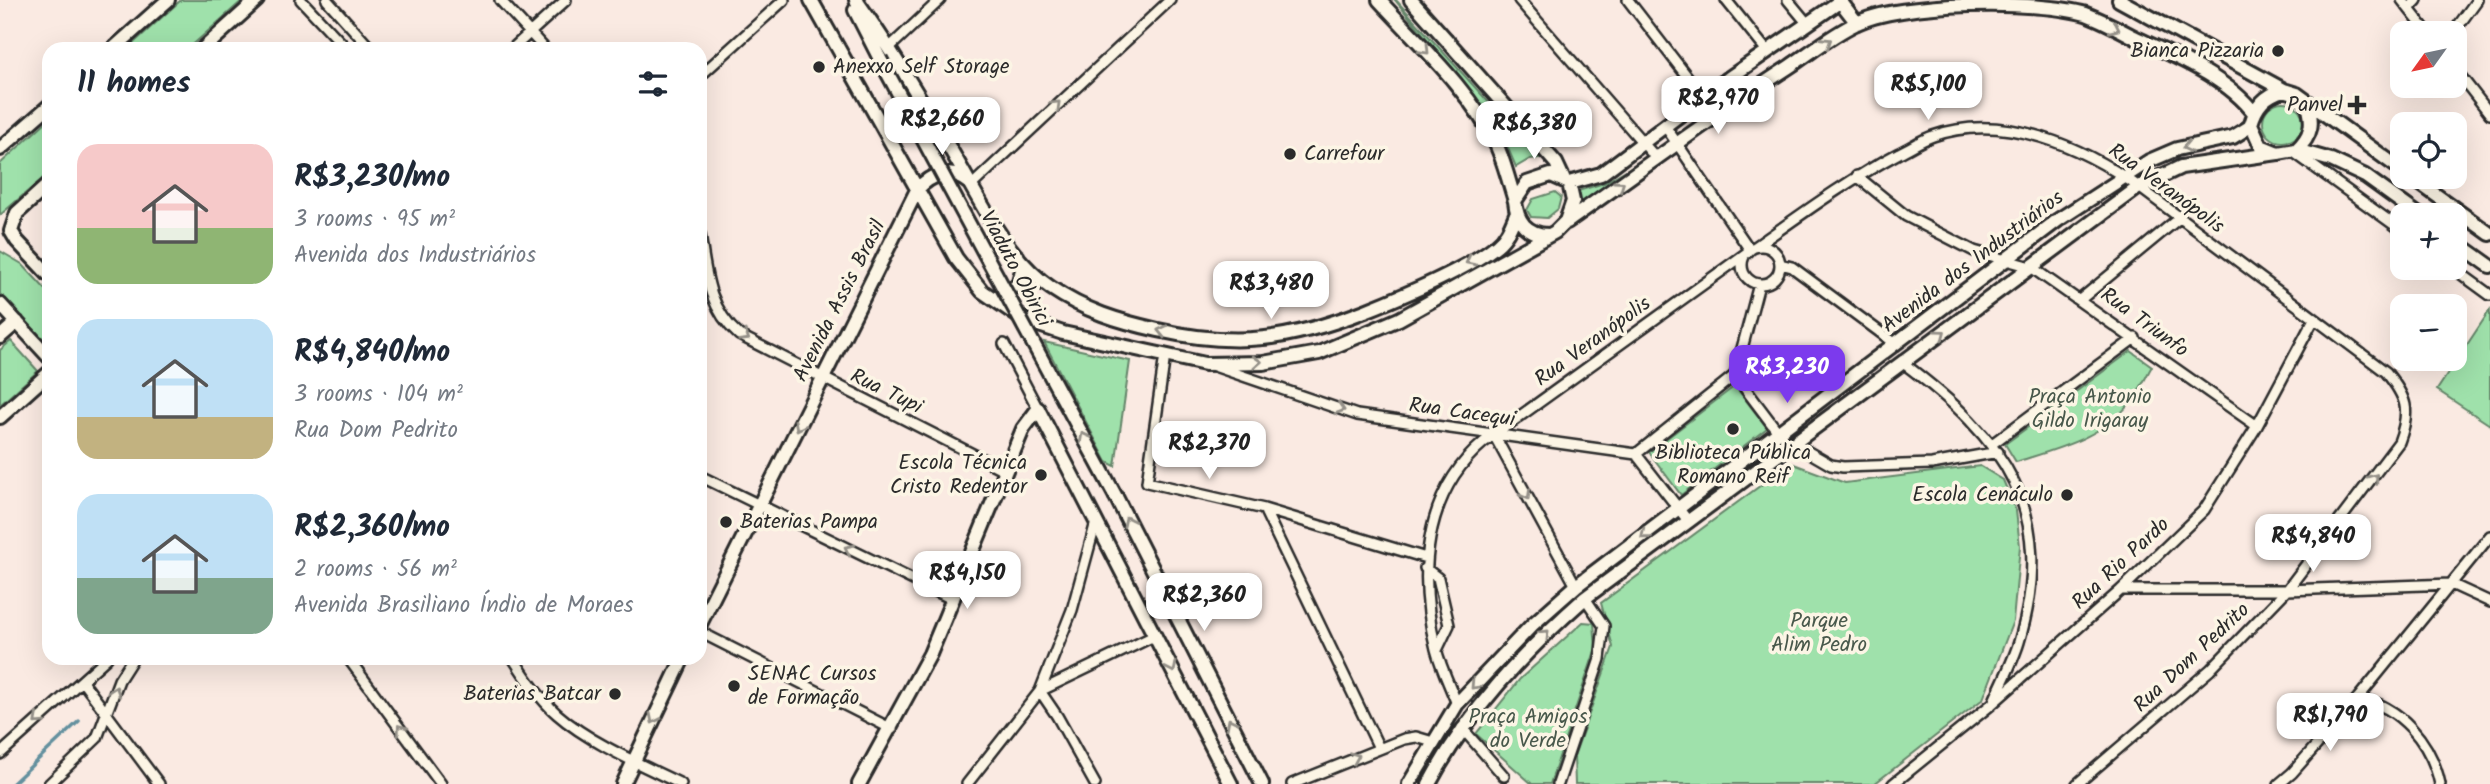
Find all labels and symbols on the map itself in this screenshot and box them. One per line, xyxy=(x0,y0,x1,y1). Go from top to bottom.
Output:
one-way arrow xyxy=(2108,20,2120,34)
north arrow xyxy=(2390,21,2468,98)
place label: Bianca Pizzaria xyxy=(2130,35,2264,68)
one-way arrow xyxy=(1819,38,1832,50)
one-way arrow xyxy=(1417,42,1430,55)
marker: Bianca Pizzaria xyxy=(2270,43,2286,59)
place label: Anexxo Self Storage xyxy=(833,51,1010,84)
marker: Anexxo Self Storage xyxy=(811,59,827,75)
pin: R$5,100 xyxy=(1863,62,1993,122)
pin: R$2,970 xyxy=(1653,76,1783,136)
place label: Panvel xyxy=(2287,89,2343,122)
pin: R$2,660 xyxy=(877,97,1007,157)
marker: Panvel xyxy=(2349,97,2365,113)
one-way arrow xyxy=(1048,100,1061,113)
pin: R$6,380 xyxy=(1469,102,1599,161)
street label: Rua Veranópolis xyxy=(2101,135,2231,243)
place label: Carrefour xyxy=(1304,138,1385,171)
one-way arrow xyxy=(2181,138,2193,153)
marker: Carrefour xyxy=(1282,146,1298,162)
one-way arrow xyxy=(1612,180,1625,193)
street label: Avenida dos Industriários xyxy=(1875,182,2071,342)
street label: Viaduto Obirici xyxy=(970,205,1060,334)
street label: Avenida Assis Brasil xyxy=(785,214,895,388)
one-way arrow xyxy=(1465,252,1477,266)
pin: R$3,480 xyxy=(1206,262,1336,321)
street label: Rua Triunfo xyxy=(2093,280,2195,366)
street label: Rua Veranópolis xyxy=(1528,288,1658,396)
one-way arrow xyxy=(1156,325,1168,339)
one-way arrow xyxy=(737,329,750,342)
one-way arrow xyxy=(1933,330,1946,342)
pin: R$3,230 xyxy=(1722,346,1852,405)
one-way arrow xyxy=(1252,355,1263,370)
street label: Rua Tupi xyxy=(844,360,929,424)
park label: Praça Antonio Gildo Irigaray xyxy=(2028,381,2152,438)
street label: Rua Cacequi xyxy=(1407,389,1518,437)
one-way arrow xyxy=(1333,401,1345,415)
one-way arrow xyxy=(793,419,807,431)
pin: R$2,370 xyxy=(1144,421,1274,481)
marker: Biblioteca Pública Romano Reif xyxy=(1725,421,1741,437)
one-way arrow xyxy=(1079,431,1092,444)
place label: Biblioteca Pública Romano Reif xyxy=(1655,437,1811,494)
place label: Escola Técnica Cristo Redentor xyxy=(890,447,1028,504)
marker: Escola Técnica Cristo Redentor xyxy=(1033,467,1049,483)
one-way arrow xyxy=(2366,473,2379,486)
place label: Escola Cenáculo xyxy=(1912,479,2053,512)
marker: Escola Cenáculo xyxy=(2059,487,2075,503)
one-way arrow xyxy=(1518,488,1532,501)
place label: Baterias Pampa xyxy=(740,506,878,539)
street label: Rua Rio Pardo xyxy=(2064,510,2178,618)
marker: Baterias Pampa xyxy=(718,514,734,530)
pin: R$4,840 xyxy=(2248,514,2378,574)
one-way arrow xyxy=(1122,516,1136,528)
one-way arrow xyxy=(1641,526,1653,539)
one-way arrow xyxy=(844,543,856,557)
pin: R$4,150 xyxy=(902,552,1032,611)
pin: R$2,360 xyxy=(1139,574,1269,633)
street label: Rua Dom Pedrito xyxy=(2126,595,2258,721)
park label: Parque Alim Pedro xyxy=(1771,605,1867,662)
one-way arrow xyxy=(1537,629,1550,642)
place label: SENAC Cursos de Formação xyxy=(748,658,877,715)
one-way arrow xyxy=(1164,661,1178,673)
one-way arrow xyxy=(1471,677,1484,690)
place label: Baterias Batcar xyxy=(464,678,602,711)
marker: SENAC Cursos de Formação xyxy=(726,678,742,694)
one-way arrow xyxy=(107,685,121,697)
marker: Baterias Batcar xyxy=(607,686,623,702)
pin: R$1,790 xyxy=(2265,694,2395,753)
park label: Praça Amigos do Verde xyxy=(1469,701,1587,758)
one-way arrow xyxy=(33,712,46,724)
one-way arrow xyxy=(648,712,662,724)
one-way arrow xyxy=(1226,718,1240,730)
one-way arrow xyxy=(396,724,409,737)
one-way arrow xyxy=(1347,751,1360,765)

